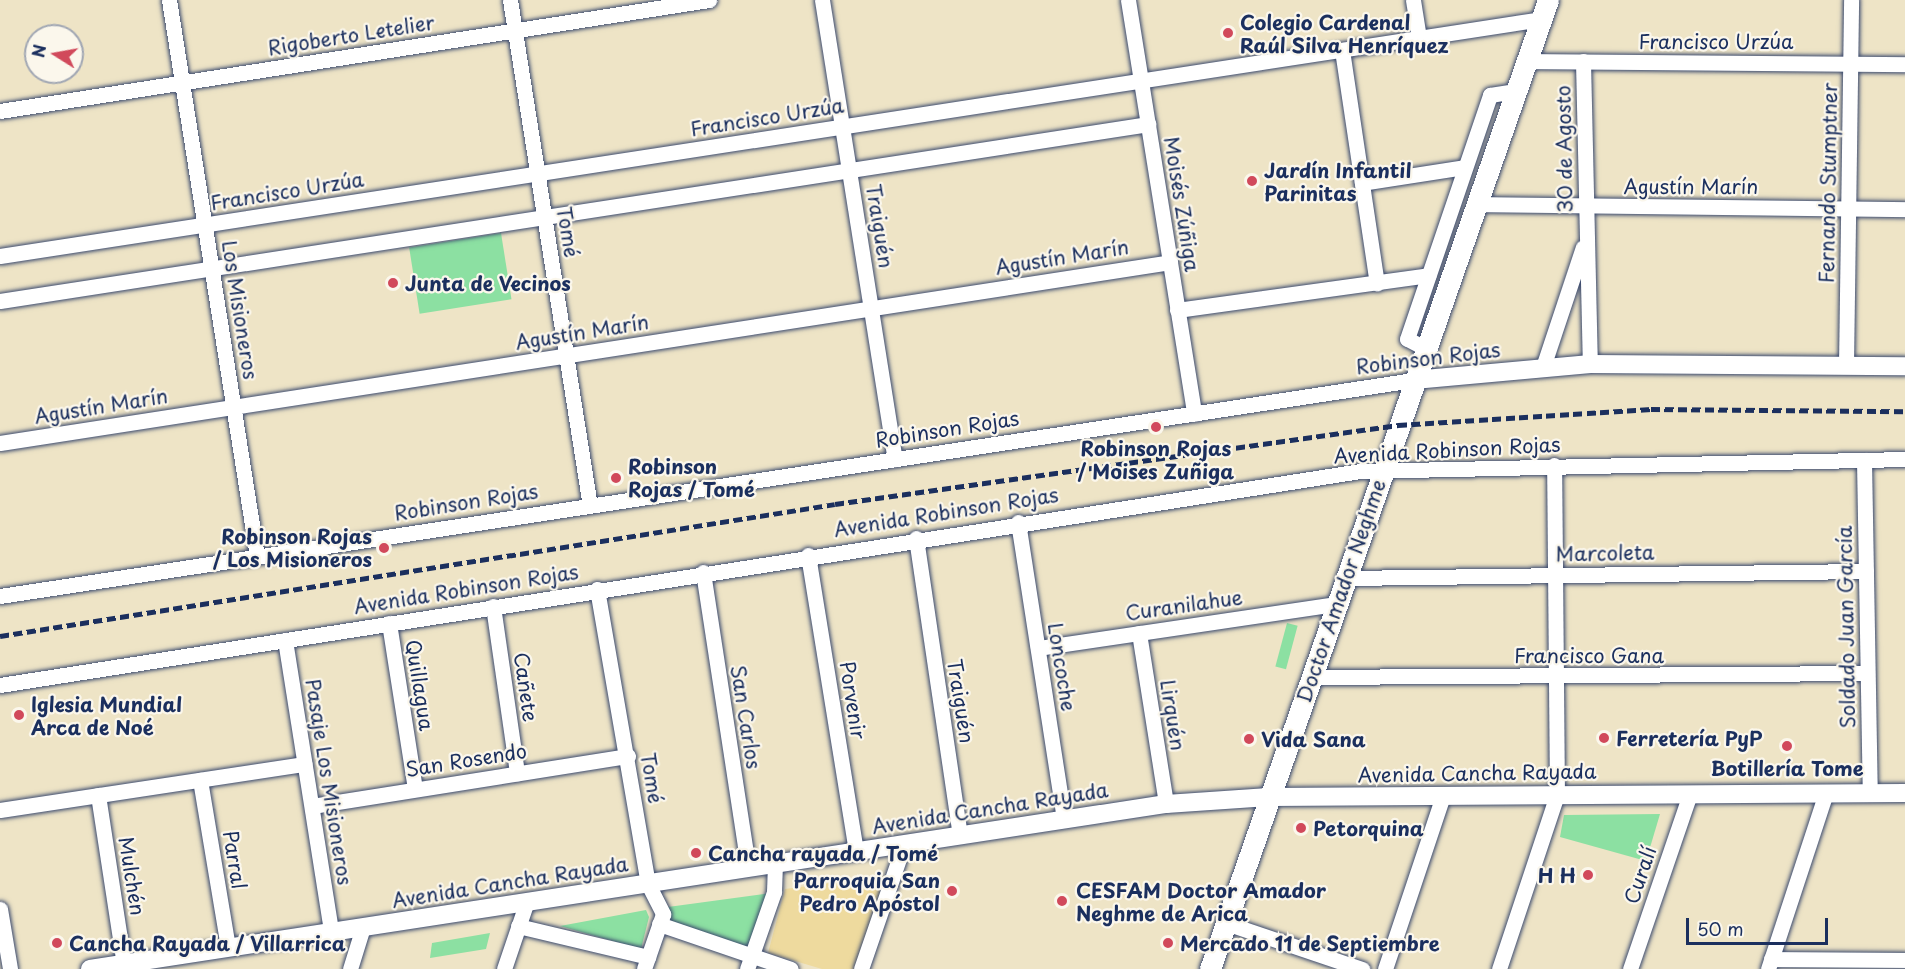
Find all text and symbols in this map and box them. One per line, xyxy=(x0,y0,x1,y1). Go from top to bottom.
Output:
street label: Rigoberto Letelier xyxy=(265,10,437,60)
place label: Colegio Cardenal Raúl Silva Henríquez xyxy=(1240,10,1449,57)
north arrow xyxy=(24,24,84,84)
marker: Colegio Cardenal Raúl Silva Henríquez xyxy=(1221,26,1235,40)
street label: Francisco Urzúa xyxy=(1638,29,1794,53)
text: N xyxy=(25,42,51,59)
street label: Fernando Stumptner xyxy=(1814,82,1842,284)
street label: 30 de Agosto xyxy=(1551,84,1577,214)
street label: Francisco Urzúa xyxy=(688,93,846,141)
street label: Moisés Zúñiga xyxy=(1159,134,1205,274)
place label: Jardín Infantil Parinitas xyxy=(1264,158,1412,205)
street label: Francisco Urzúa xyxy=(208,167,366,215)
marker: Jardín Infantil Parinitas xyxy=(1245,174,1259,188)
street label: Agustín Marín xyxy=(1623,174,1759,198)
street label: Traiguén xyxy=(862,182,898,270)
street label: Tomé xyxy=(552,205,584,259)
street label: Agustín Marín xyxy=(993,235,1131,279)
street label: Los Misioneros xyxy=(217,238,263,382)
place label: Junta de Vecinos xyxy=(405,271,572,295)
marker: Junta de Vecinos xyxy=(386,276,400,290)
street label: Agustín Marín xyxy=(513,310,651,354)
street label: Robinson Rojas xyxy=(1355,337,1501,379)
street label: Agustín Marín xyxy=(32,384,170,428)
street label: Robinson Rojas xyxy=(874,406,1020,452)
marker: Robinson Rojas / Moises Zuñiga xyxy=(1149,420,1163,434)
street label: Avenida Robinson Rojas xyxy=(1333,432,1561,468)
place label: Robinson Rojas / Moises Zuñiga xyxy=(1077,436,1235,483)
place label: Robinson Rojas / Tomé xyxy=(628,454,756,501)
marker: Robinson Rojas / Tomé xyxy=(609,471,623,485)
street label: Doctor Amador Neghme xyxy=(1291,476,1391,706)
street label: Robinson Rojas xyxy=(393,479,539,525)
street label: Avenida Robinson Rojas xyxy=(832,482,1060,542)
place label: Robinson Rojas / Los Misioneros xyxy=(212,524,372,571)
street label: Soldado Juan García xyxy=(1832,526,1860,728)
street label: Marcoleta xyxy=(1555,540,1655,566)
marker: Robinson Rojas / Los Misioneros xyxy=(377,541,391,555)
street label: Avenida Robinson Rojas xyxy=(352,559,580,619)
street label: Curanilahue xyxy=(1124,585,1244,625)
street label: Loncoche xyxy=(1043,621,1081,713)
street label: Quillagua xyxy=(401,638,439,732)
street label: Francisco Gana xyxy=(1513,643,1665,667)
street label: Cañete xyxy=(509,651,543,723)
street label: Traiguén xyxy=(943,657,979,745)
street label: Porvenir xyxy=(835,659,871,741)
street label: San Carlos xyxy=(726,664,766,770)
street label: Pasaje Los Misioneros xyxy=(301,676,357,888)
street label: Lirquén xyxy=(1156,678,1190,752)
place label: Iglesia Mundial Arca de Noé xyxy=(31,692,183,739)
marker: Iglesia Mundial Arca de Noé xyxy=(12,708,26,722)
place label: Ferretería PyP xyxy=(1616,726,1763,750)
place label: Vida Sana xyxy=(1261,727,1367,751)
marker: Ferretería PyP xyxy=(1597,731,1611,745)
marker: Vida Sana xyxy=(1242,732,1256,746)
street label: San Rosendo xyxy=(404,739,528,781)
marker: Botillería Tome xyxy=(1780,739,1794,753)
street label: Tomé xyxy=(636,751,668,805)
place label: Botillería Tome xyxy=(1710,756,1864,780)
street label: Avenida Cancha Rayada xyxy=(1359,759,1595,787)
street label: Avenida Cancha Rayada xyxy=(872,778,1108,838)
place label: Petorquina xyxy=(1313,816,1424,840)
marker: Petorquina xyxy=(1294,821,1308,835)
street label: Parral xyxy=(219,829,251,891)
street label: Mulchén xyxy=(114,835,150,917)
place label: Cancha rayada / Tomé xyxy=(708,841,939,865)
street label: Curalí xyxy=(1619,843,1661,907)
marker: Cancha rayada / Tomé xyxy=(689,846,703,860)
street label: Avenida Cancha Rayada xyxy=(392,852,628,912)
place label: H H xyxy=(1538,863,1576,887)
place label: Parroquia San Pedro Apóstol xyxy=(794,868,940,915)
marker: H H xyxy=(1581,868,1595,882)
place label: CESFAM Doctor Amador Neghme de Arica xyxy=(1076,878,1328,925)
marker: Parroquia San Pedro Apóstol xyxy=(945,884,959,898)
marker: CESFAM Doctor Amador Neghme de Arica xyxy=(1053,892,1071,910)
scale bar xyxy=(1689,906,1832,944)
text: 50 m xyxy=(1697,915,1744,942)
place label: Cancha Rayada / Villarrica xyxy=(69,931,347,955)
place label: Mercado 11 de Septiembre xyxy=(1180,931,1443,955)
marker: Cancha Rayada / Villarrica xyxy=(50,936,64,950)
marker: Mercado 11 de Septiembre xyxy=(1161,936,1175,950)

